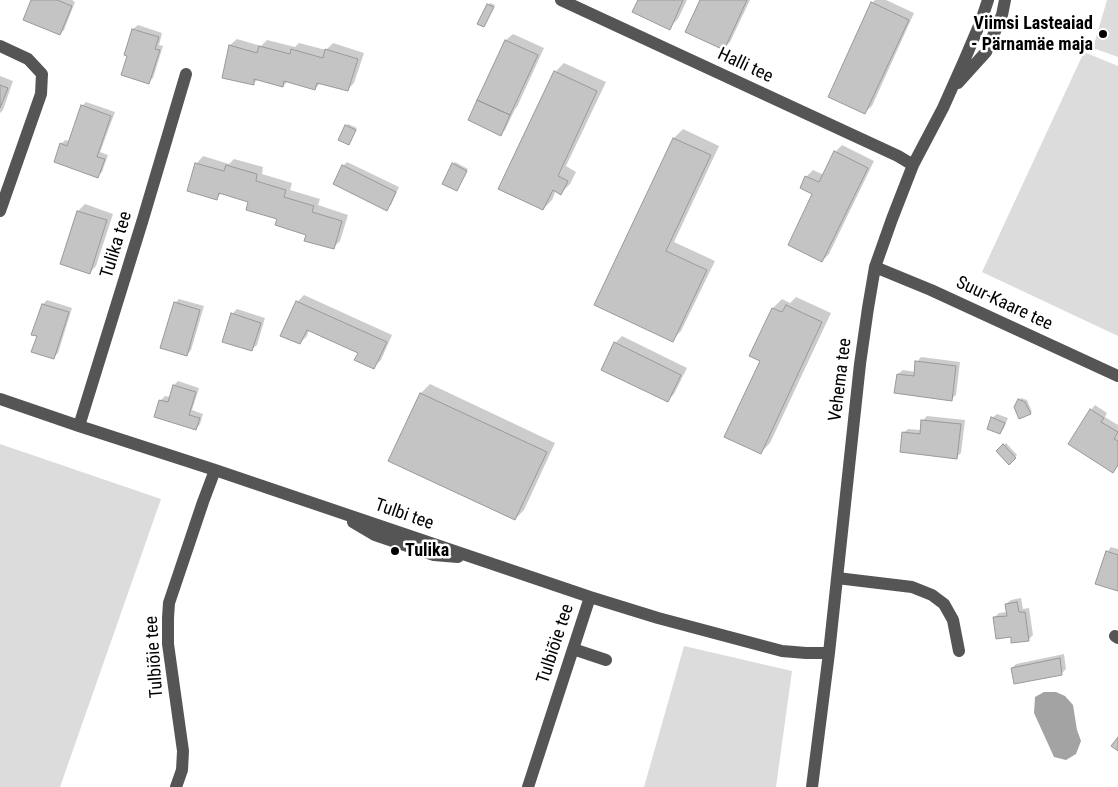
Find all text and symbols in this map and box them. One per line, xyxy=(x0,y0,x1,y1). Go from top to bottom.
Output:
place label: Viimsi Lasteaiad - Pärnamäe maja xyxy=(971,13,1093,56)
marker: Viimsi Lasteaiad - Pärnamäe maja xyxy=(1097,28,1109,40)
street label: Halli tee xyxy=(714,44,776,88)
street label: Tulika tee xyxy=(97,209,137,281)
street label: Suur-Kaare tee xyxy=(952,272,1056,336)
street label: Vehema tee xyxy=(825,337,857,423)
street label: Tulbi tee xyxy=(372,495,436,535)
place label: Tulika xyxy=(405,540,449,562)
marker: Tulika xyxy=(389,545,401,557)
street label: Tulbiõie tee xyxy=(533,602,579,686)
street label: Tulbiõie tee xyxy=(141,615,169,699)

